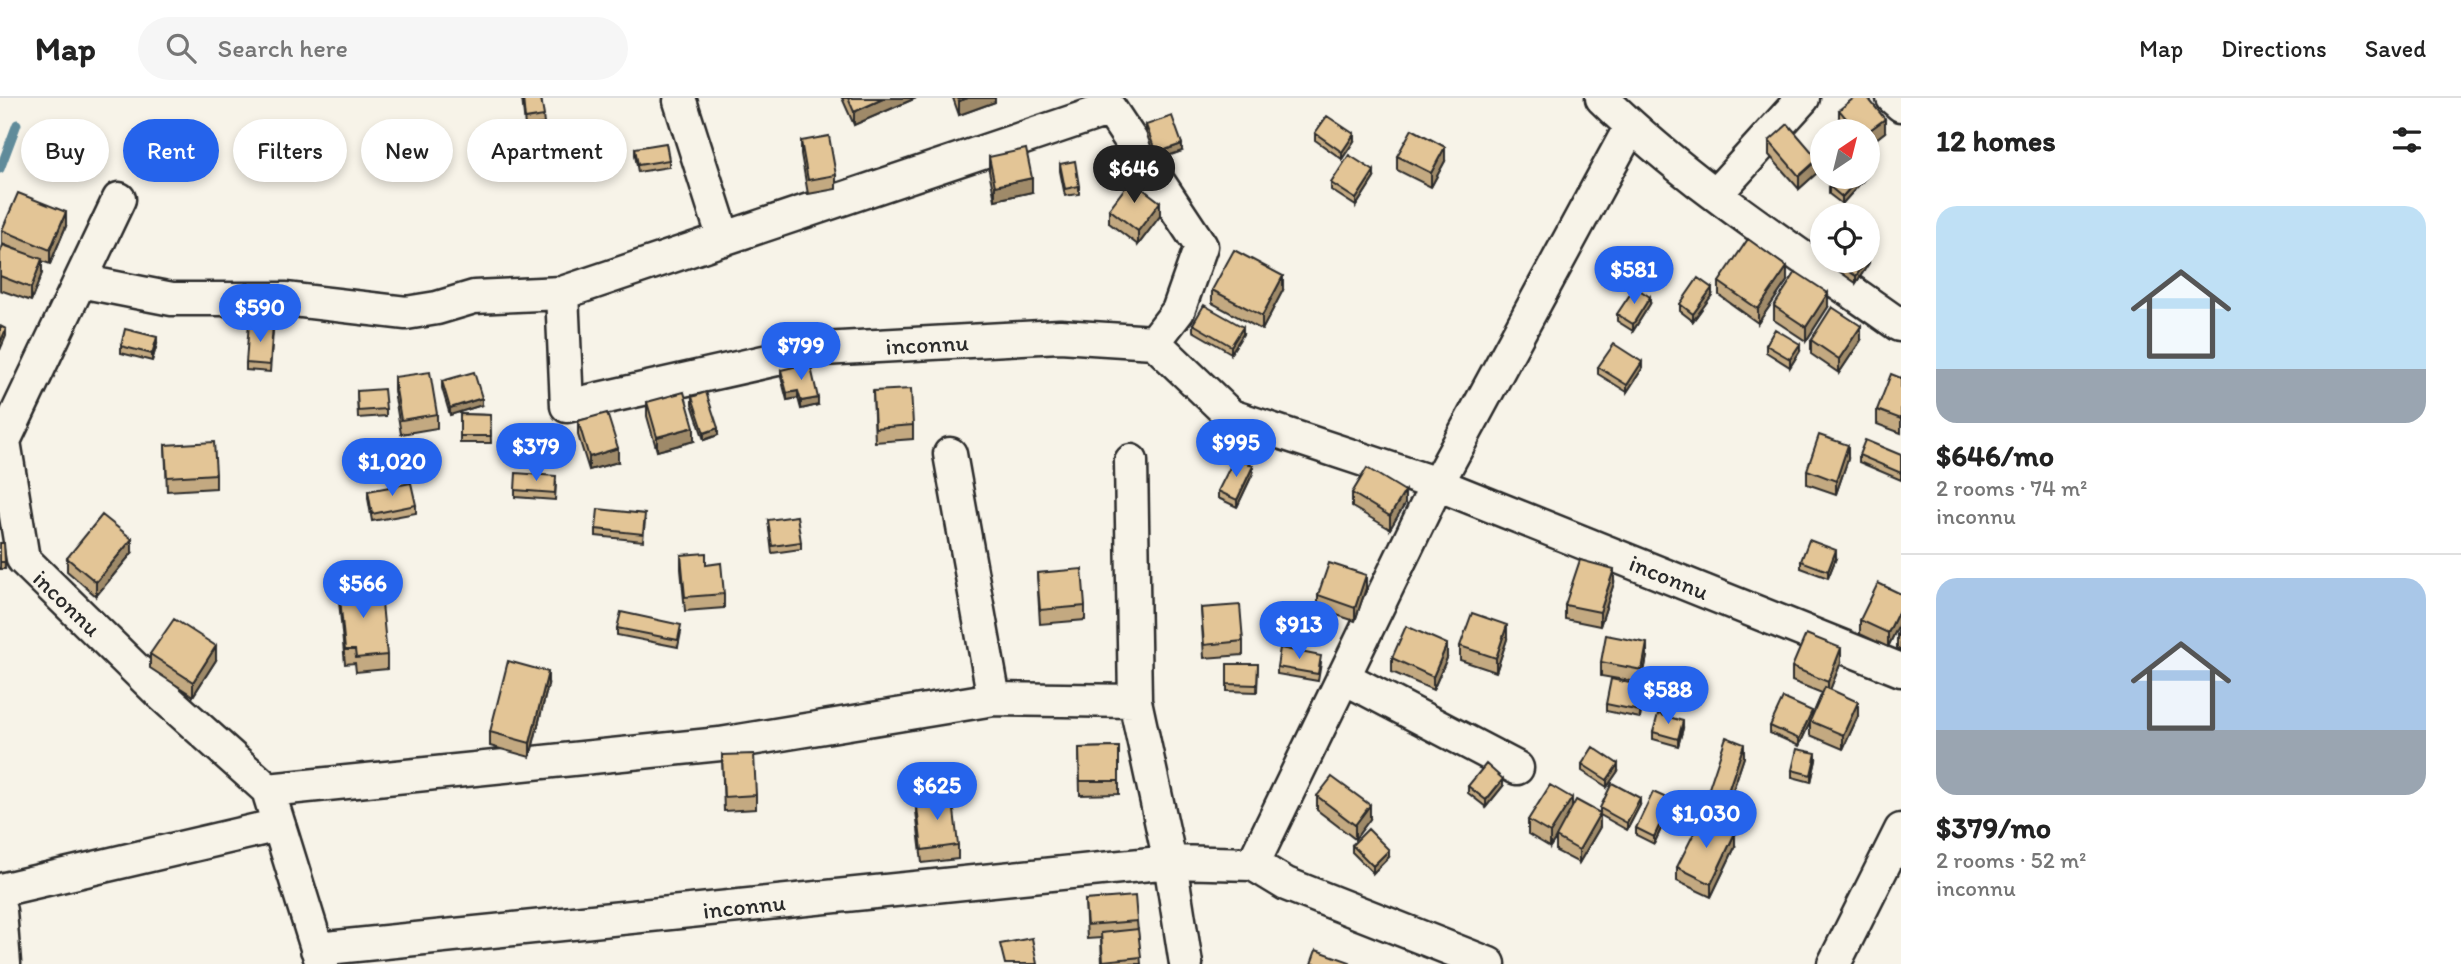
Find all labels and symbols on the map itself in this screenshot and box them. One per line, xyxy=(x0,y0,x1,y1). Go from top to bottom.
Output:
north arrow xyxy=(1810,119,1880,189)
pin: $646 xyxy=(1093,146,1175,205)
pin: $581 xyxy=(1593,246,1675,306)
pin: $590 xyxy=(219,285,301,344)
pin: $799 xyxy=(760,322,842,382)
street label: inconnu xyxy=(885,327,969,361)
pin: $995 xyxy=(1195,420,1277,479)
pin: $379 xyxy=(495,424,577,483)
pin: $1,020 xyxy=(335,438,449,498)
street label: inconnu xyxy=(1625,548,1713,606)
pin: $566 xyxy=(322,560,404,620)
street label: inconnu xyxy=(27,564,107,642)
pin: $913 xyxy=(1258,602,1340,661)
pin: $588 xyxy=(1627,666,1709,726)
pin: $625 xyxy=(896,762,978,822)
pin: $1,030 xyxy=(1649,790,1763,850)
street label: inconnu xyxy=(701,887,787,925)

